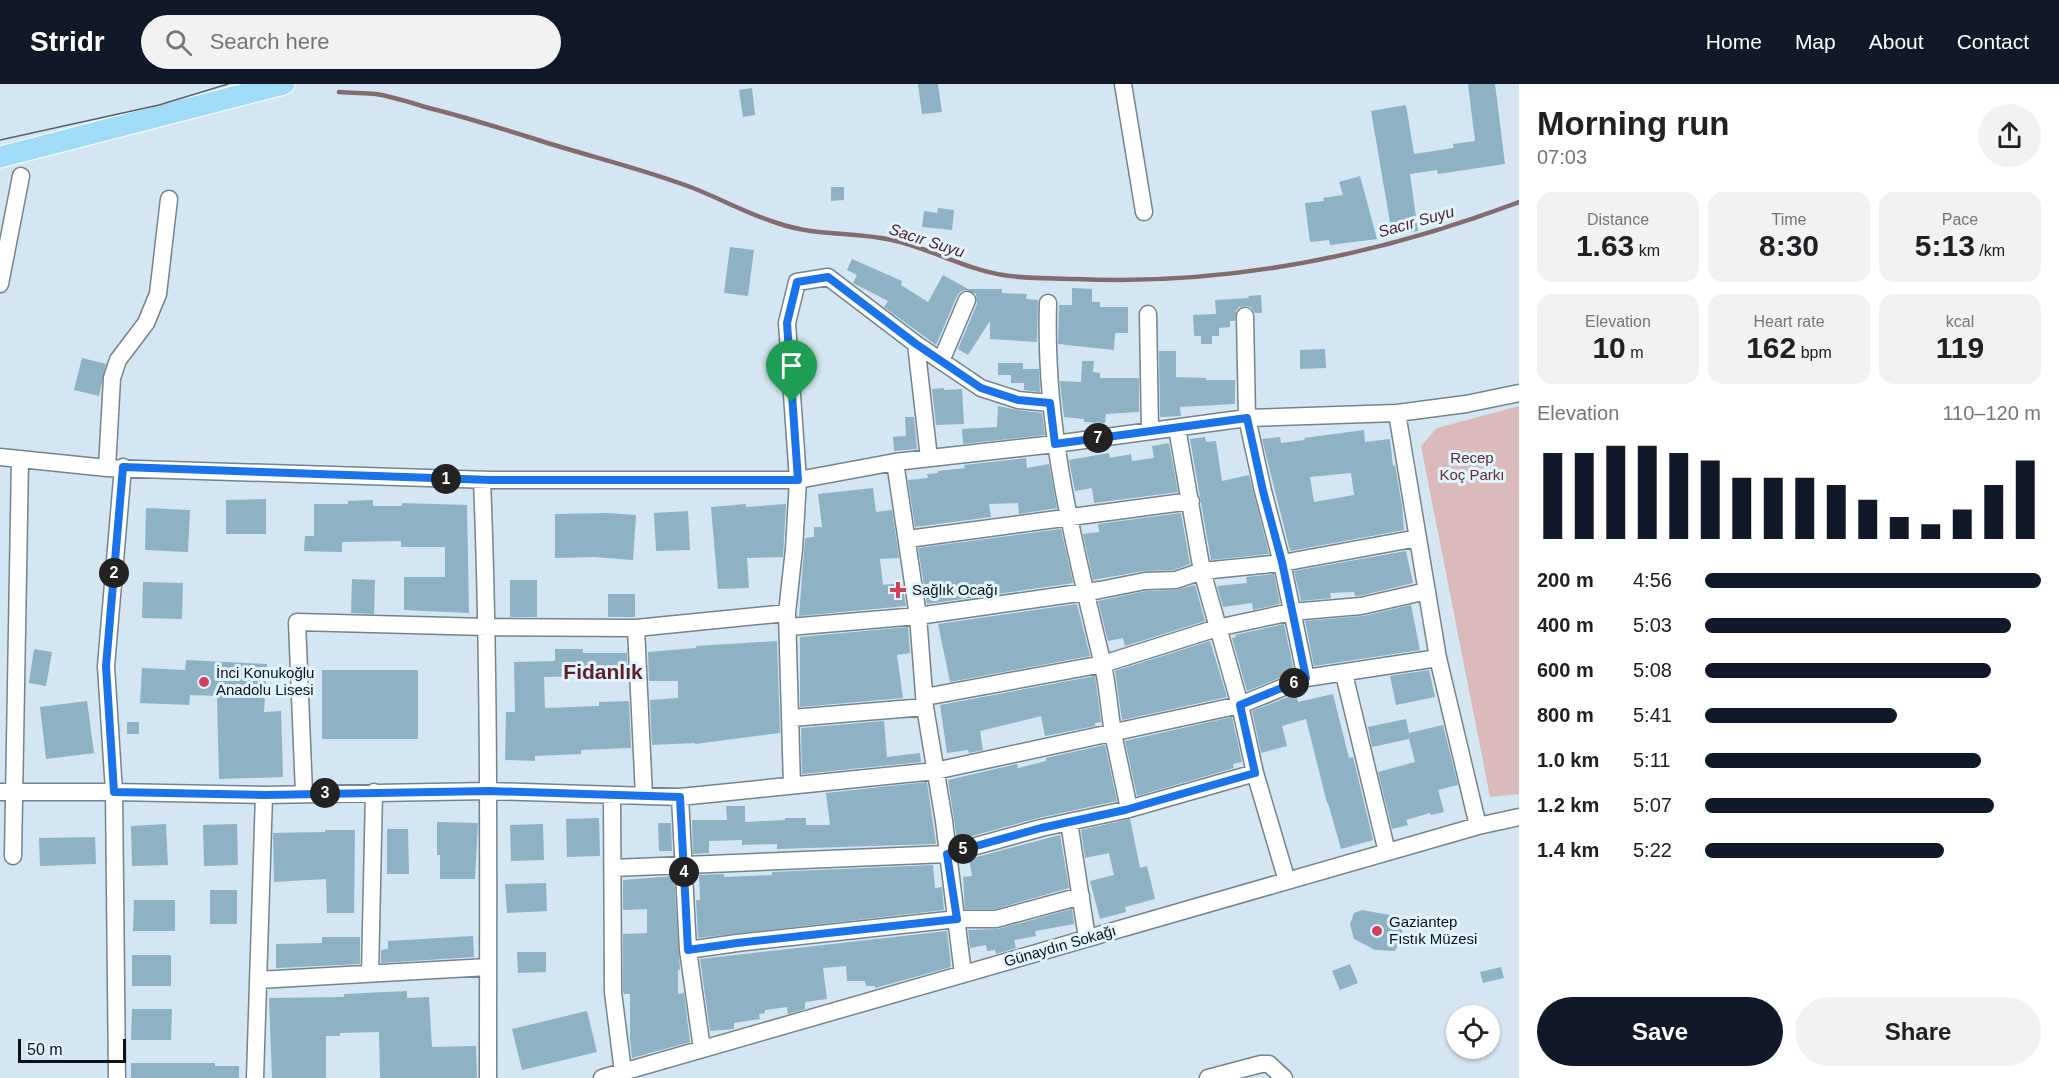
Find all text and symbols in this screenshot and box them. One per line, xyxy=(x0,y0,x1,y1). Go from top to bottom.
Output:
search box xyxy=(141,15,561,69)
text: Stridr xyxy=(30,26,105,57)
icon: search xyxy=(162,26,195,59)
text: Search here xyxy=(210,29,330,54)
text: Home xyxy=(1706,30,1762,53)
text: Map xyxy=(1795,30,1836,53)
text: About xyxy=(1869,30,1924,53)
text: Contact xyxy=(1957,30,2029,53)
button: share xyxy=(1978,104,2041,167)
text: Morning run xyxy=(1537,105,1729,142)
text: 07:03 xyxy=(1537,146,1587,168)
water label: Sacır Suyu xyxy=(1376,202,1456,240)
text: Distance xyxy=(1587,211,1649,228)
text: Time xyxy=(1772,211,1806,228)
text: Pace xyxy=(1942,211,1978,228)
water label: Sacır Suyu xyxy=(887,220,967,261)
text: 1.63 xyxy=(1576,229,1634,262)
text: 8:30 xyxy=(1759,229,1819,262)
text: 5:13 xyxy=(1915,229,1975,262)
text: km xyxy=(1634,242,1660,259)
text: /km xyxy=(1975,242,2005,259)
text: Elevation xyxy=(1585,313,1651,330)
text: Heart rate xyxy=(1753,313,1825,330)
text: kcal xyxy=(1946,313,1974,330)
text: 10 xyxy=(1592,331,1626,364)
text: 162 xyxy=(1746,331,1796,364)
text: 119 xyxy=(1936,331,1984,364)
pin xyxy=(766,340,817,402)
text: m xyxy=(1626,344,1644,361)
text: bpm xyxy=(1796,344,1832,361)
icon: arrive xyxy=(775,349,808,382)
text: Elevation xyxy=(1537,402,1619,424)
text: 110–120 m xyxy=(1942,402,2041,424)
pin: 7 xyxy=(1083,423,1113,453)
text: 7 xyxy=(1094,429,1102,446)
park label: Recep Koç Parkı xyxy=(1439,449,1505,483)
pin: 1 xyxy=(431,464,461,494)
text: 1 xyxy=(442,470,450,487)
pin: 2 xyxy=(99,558,129,588)
text: 2 xyxy=(110,564,118,581)
text: 200 m xyxy=(1537,569,1594,591)
text: 4:56 xyxy=(1633,569,1672,591)
marker: Sağlık Ocağı xyxy=(889,581,907,599)
place label: Sağlık Ocağı xyxy=(912,581,998,598)
text: 400 m xyxy=(1537,614,1594,636)
text: 5:03 xyxy=(1633,614,1672,636)
text: 600 m xyxy=(1537,659,1594,681)
text: 5:08 xyxy=(1633,659,1672,681)
district label: Fidanlık xyxy=(563,660,643,683)
place label: İnci Konukoğlu Anadolu Lisesi xyxy=(216,664,314,698)
pin: 6 xyxy=(1279,668,1309,698)
text: 6 xyxy=(1290,674,1298,691)
marker: İnci Konukoğlu Anadolu Lisesi xyxy=(197,675,211,689)
text: 800 m xyxy=(1537,704,1594,726)
text: 5:41 xyxy=(1633,704,1672,726)
text: 1.0 km xyxy=(1537,749,1599,771)
text: 5:11 xyxy=(1633,749,1670,771)
pin: 3 xyxy=(310,778,340,808)
text: 3 xyxy=(321,784,329,801)
text: 1.2 km xyxy=(1537,794,1599,816)
text: 5:07 xyxy=(1633,794,1672,816)
pin: 5 xyxy=(948,834,978,864)
text: 1.4 km xyxy=(1537,839,1599,861)
text: 5:22 xyxy=(1633,839,1672,861)
text: 5 xyxy=(959,840,967,857)
pin: 4 xyxy=(669,857,699,887)
text: 4 xyxy=(680,863,688,880)
place label: Gaziantep Fıstık Müzesi xyxy=(1389,913,1477,947)
street label: Günaydın Sokağı xyxy=(1002,921,1118,970)
marker: Gaziantep Fıstık Müzesi xyxy=(1370,924,1384,938)
button: Save xyxy=(1537,997,1783,1066)
button: Share xyxy=(1795,997,2041,1066)
map controls xyxy=(1446,1005,1500,1059)
button: locate xyxy=(1446,1005,1500,1059)
scale bar xyxy=(18,1036,126,1064)
text: 50 m xyxy=(27,1041,63,1058)

